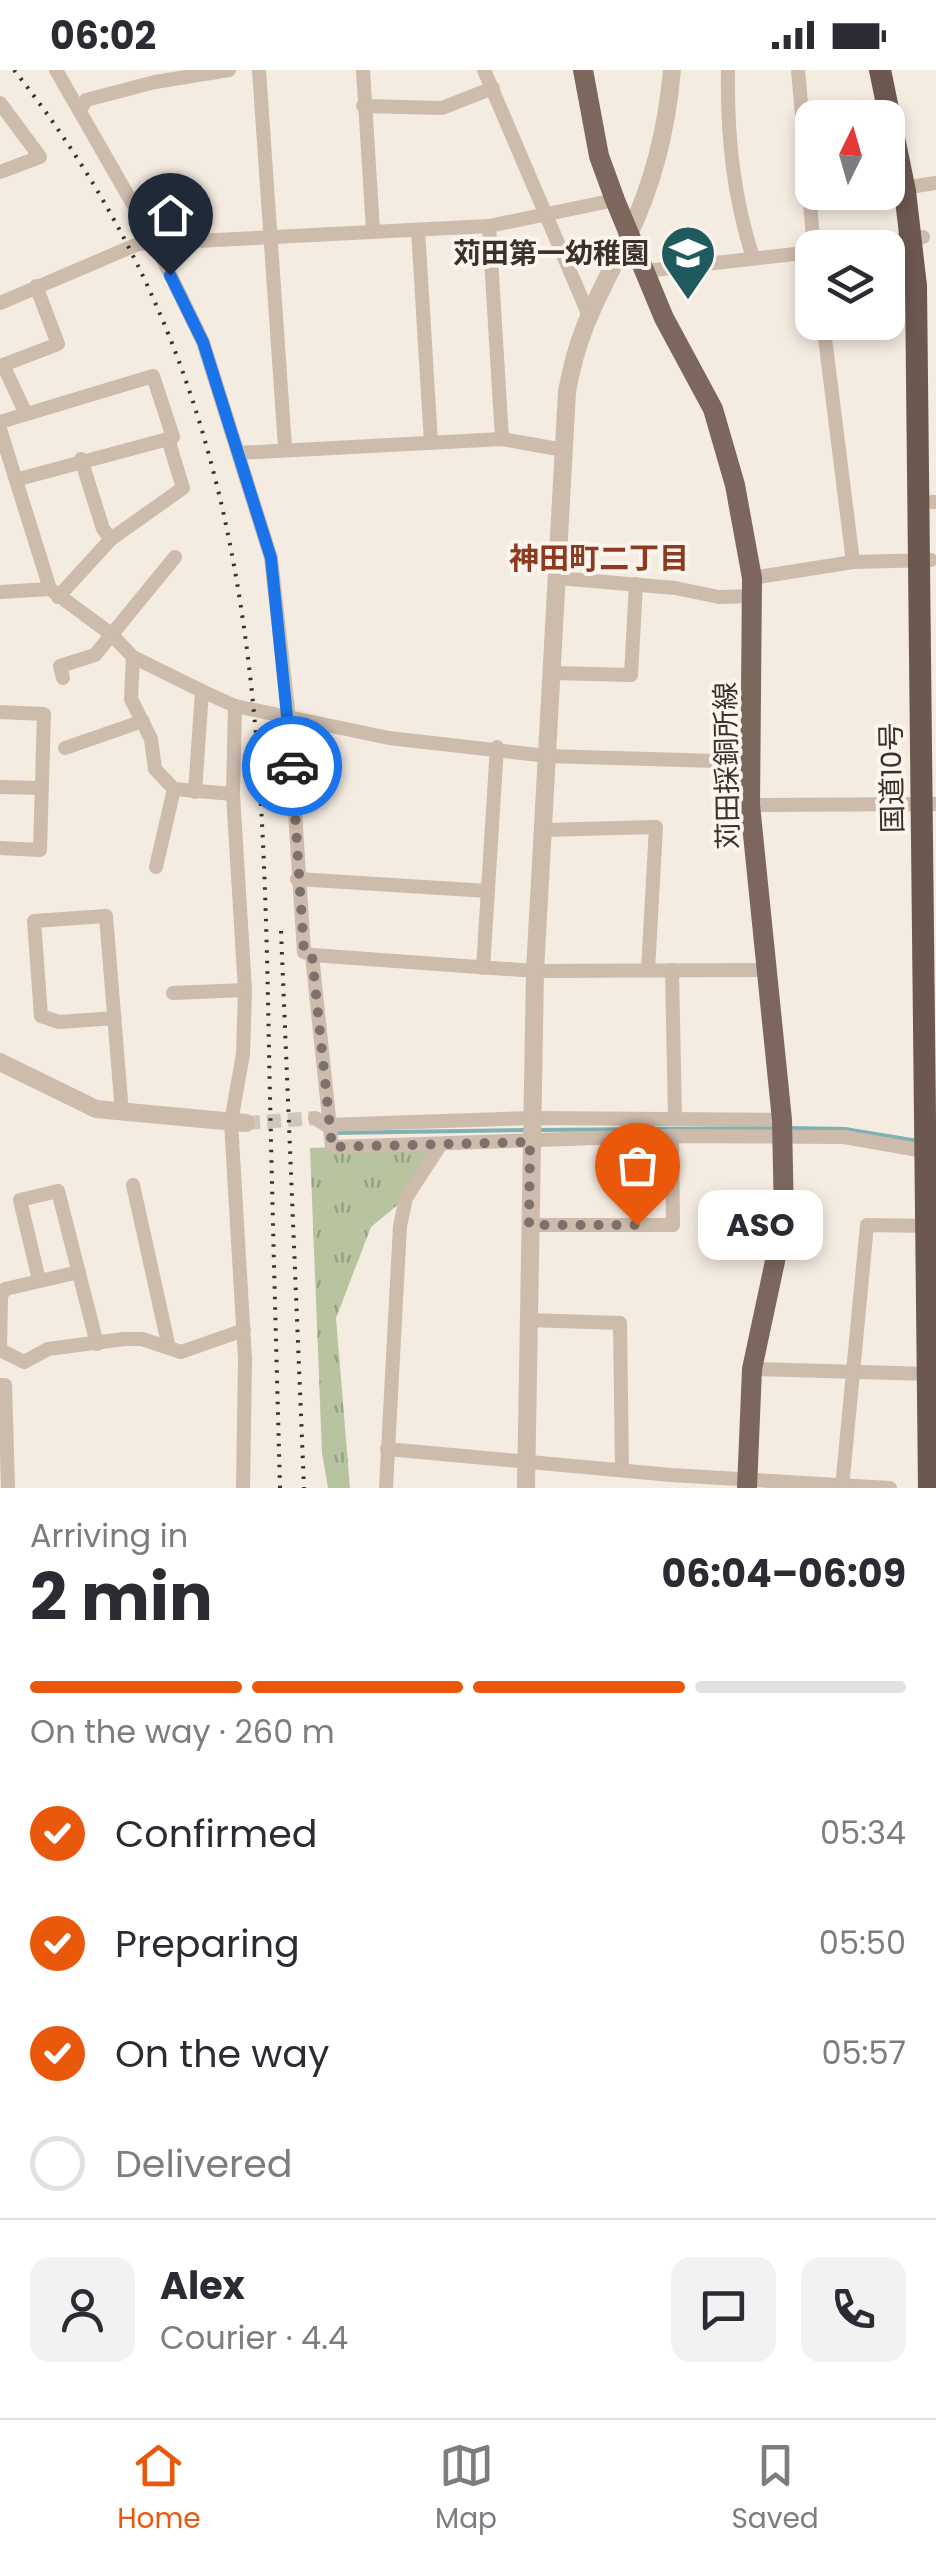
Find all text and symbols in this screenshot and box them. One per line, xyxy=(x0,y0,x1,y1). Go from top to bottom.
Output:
text: 06:02 xyxy=(50,9,156,62)
north arrow xyxy=(795,100,905,210)
map controls xyxy=(795,100,905,340)
pin xyxy=(128,173,213,276)
icon: home xyxy=(143,188,198,243)
school or university icon: 苅田第一幼稚園 xyxy=(658,223,718,302)
button: layers xyxy=(795,230,905,340)
place label: 苅田第一幼稚園 xyxy=(453,234,649,273)
district label: 神田町二丁目 xyxy=(509,537,689,580)
street label: 苅田採銅所線 xyxy=(706,682,748,850)
courier xyxy=(242,716,342,816)
street label: 国道10号 xyxy=(872,722,912,834)
icon: car xyxy=(265,739,320,794)
pin xyxy=(595,1123,680,1226)
icon: bag xyxy=(610,1138,665,1193)
callout: ASO xyxy=(697,1190,822,1260)
text: ASO xyxy=(726,1202,795,1247)
text: Arriving in xyxy=(30,1513,188,1558)
text: 06:04–06:09 xyxy=(661,1547,906,1600)
text: 2 min xyxy=(30,1552,213,1643)
text: On the way · 260 m xyxy=(30,1709,335,1754)
icon: check xyxy=(30,1806,85,1861)
text: Confirmed xyxy=(115,1807,317,1860)
text: 05:34 xyxy=(820,1810,906,1855)
icon: check xyxy=(30,1916,85,1971)
text: Preparing xyxy=(115,1917,300,1970)
text: 05:50 xyxy=(819,1920,906,1965)
icon: check xyxy=(30,2026,85,2081)
text: On the way xyxy=(115,2027,329,2080)
text: 05:57 xyxy=(821,2030,906,2075)
text: Delivered xyxy=(115,2137,292,2190)
button: person xyxy=(30,2257,135,2362)
button: chat xyxy=(671,2257,776,2362)
button: phone xyxy=(801,2257,906,2362)
text: Alex xyxy=(160,2259,245,2312)
text: Courier · 4.4 xyxy=(160,2315,348,2360)
tab: Home xyxy=(117,2438,201,2540)
tab: Map xyxy=(435,2438,497,2540)
tab: Saved xyxy=(731,2438,819,2540)

